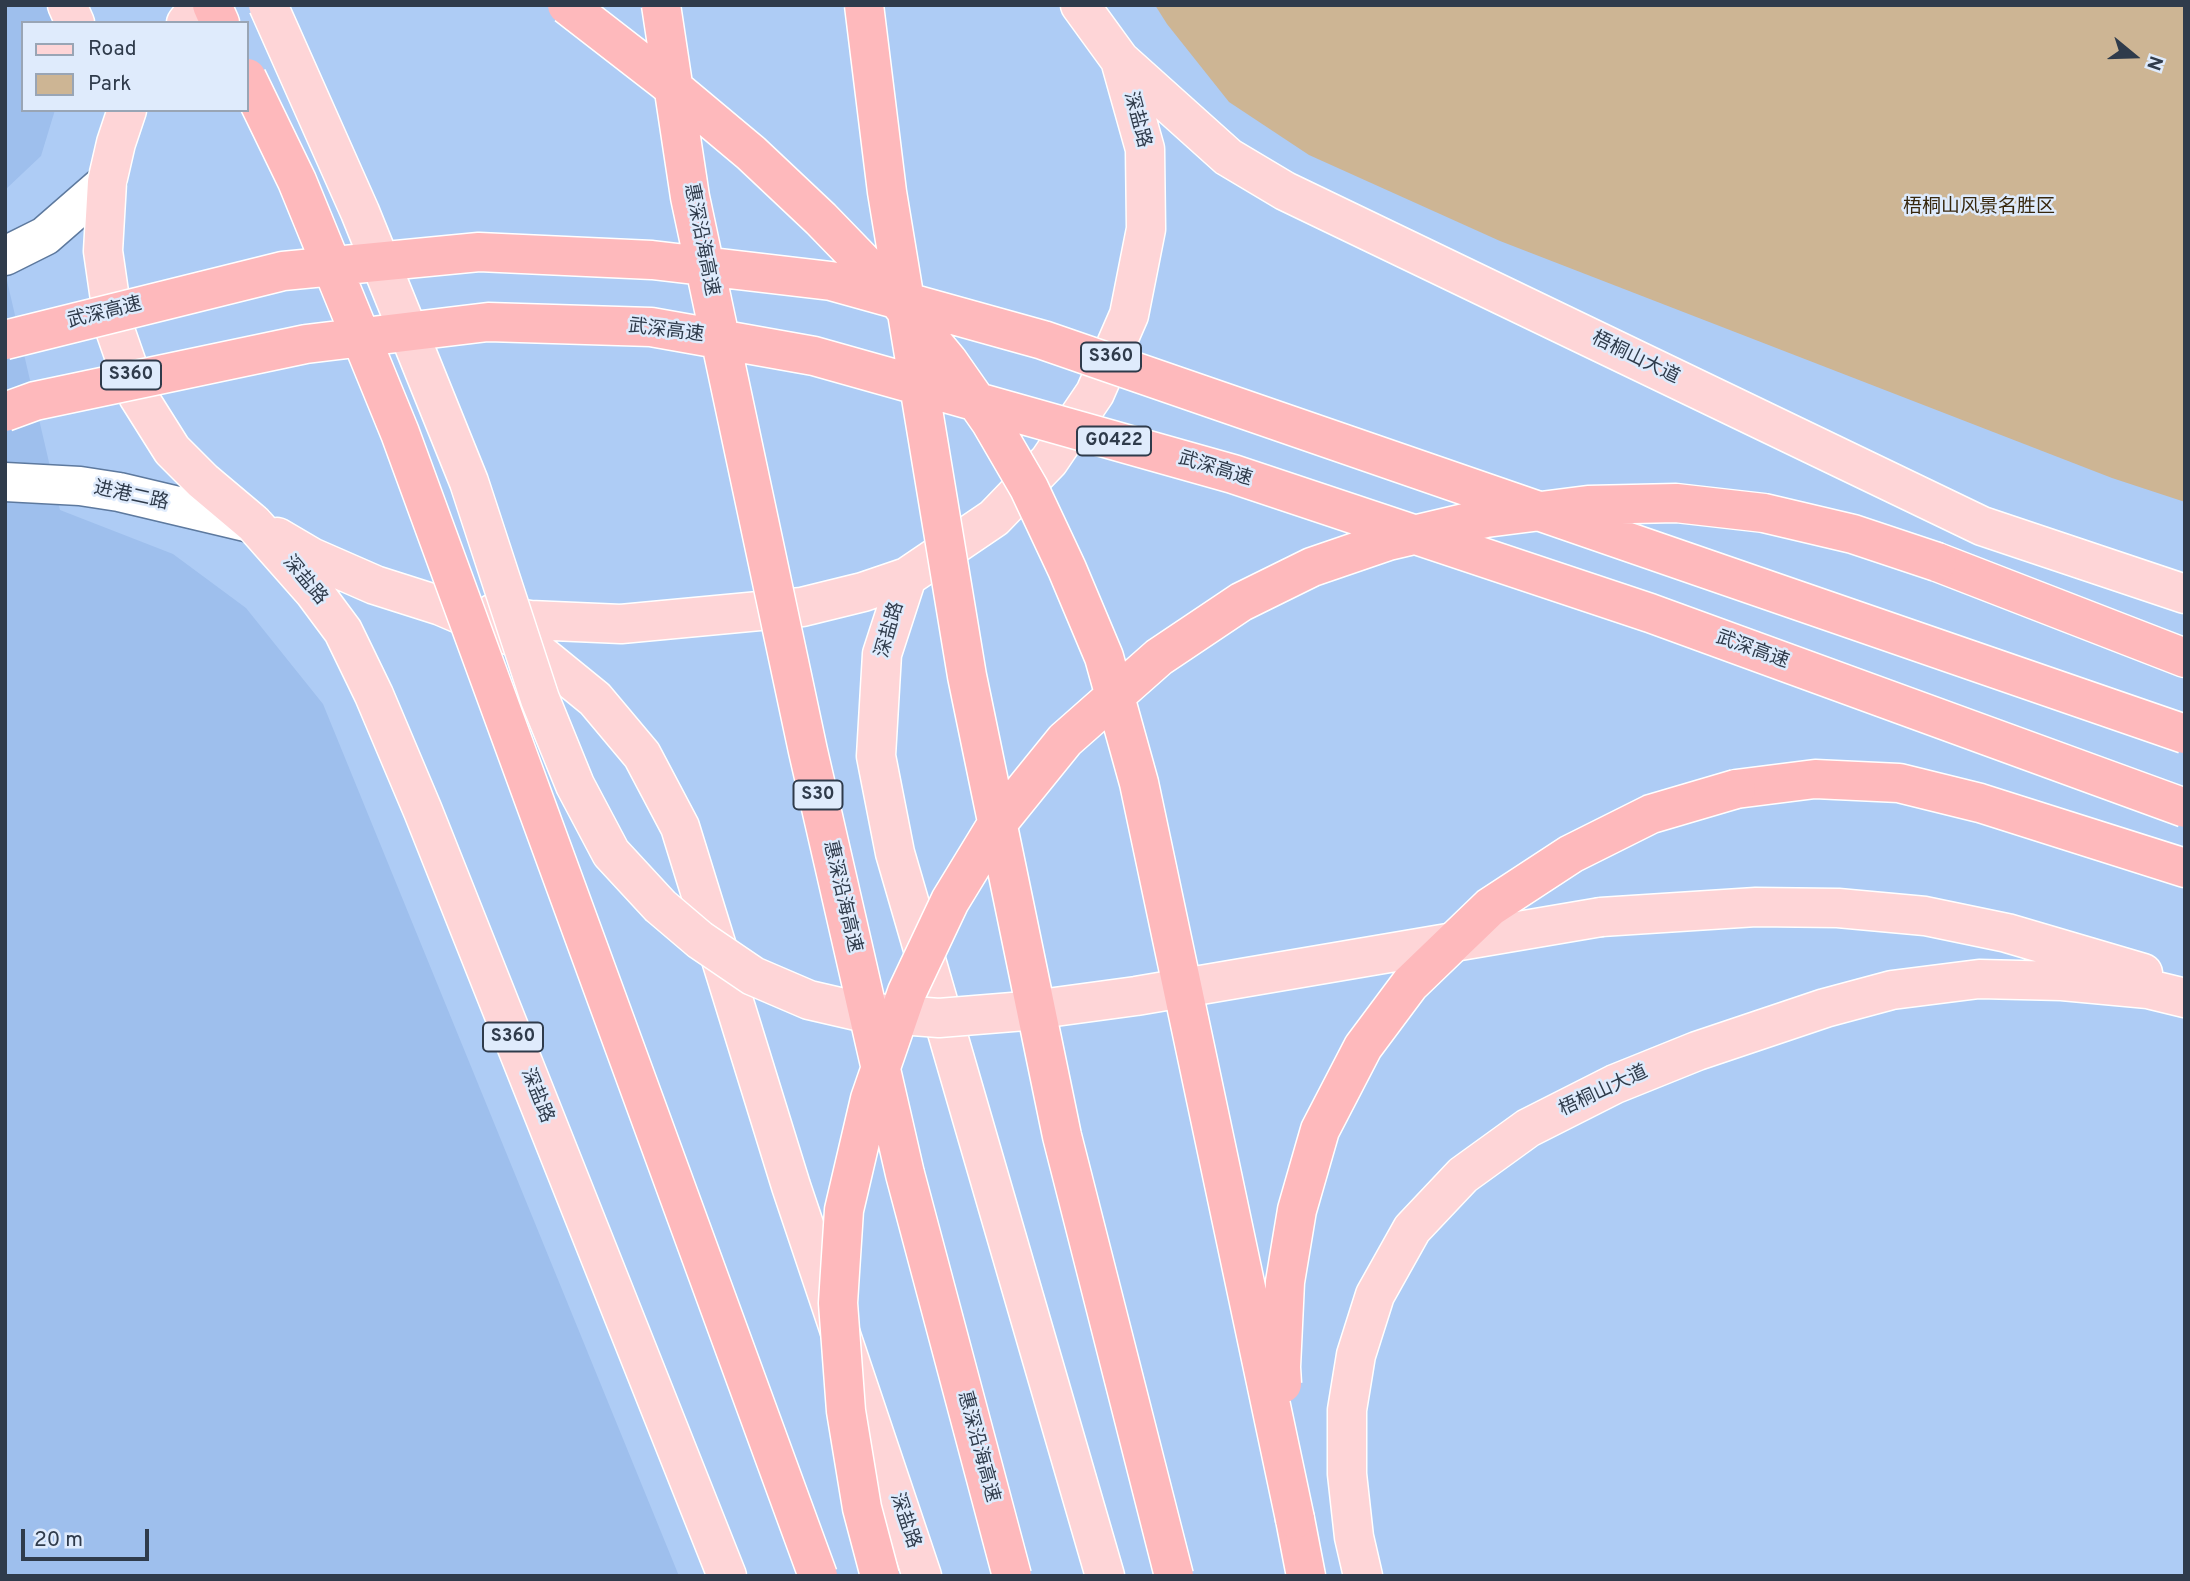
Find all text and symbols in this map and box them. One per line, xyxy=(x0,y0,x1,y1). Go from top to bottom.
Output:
legend xyxy=(21,21,248,112)
north arrow xyxy=(2099,21,2169,91)
text: Road xyxy=(88,36,137,63)
text: N xyxy=(2140,52,2167,73)
text: Park xyxy=(88,71,131,98)
street label: 深盐路 xyxy=(1118,90,1154,150)
street label: 惠深沿海高速 xyxy=(678,182,722,298)
park label: 梧桐山风景名胜区 xyxy=(1903,197,2055,219)
street label: 武深高速 xyxy=(65,294,145,334)
street label: 武深高速 xyxy=(627,316,705,348)
street label: 梧桐山大道 xyxy=(1587,328,1683,390)
road number: S360 xyxy=(1081,342,1141,372)
road number: S360 xyxy=(101,360,161,390)
road number: G0422 xyxy=(1077,426,1151,456)
street label: 武深高速 xyxy=(1175,448,1255,492)
street label: 进港二路 xyxy=(91,478,171,516)
street label: 深盐路 xyxy=(277,552,331,610)
street label: 深盐路 xyxy=(872,599,910,661)
street label: 武深高速 xyxy=(1712,627,1792,675)
road number: S30 xyxy=(794,780,842,810)
street label: 惠深沿海高速 xyxy=(817,839,865,955)
road number: S360 xyxy=(483,1022,543,1052)
street label: 梧桐山大道 xyxy=(1556,1062,1652,1122)
street label: 深盐路 xyxy=(515,1065,557,1127)
street label: 惠深沿海高速 xyxy=(951,1389,1003,1505)
street label: 深盐路 xyxy=(884,1490,924,1552)
scale bar xyxy=(24,1514,152,1558)
text: 20 m xyxy=(34,1527,83,1554)

